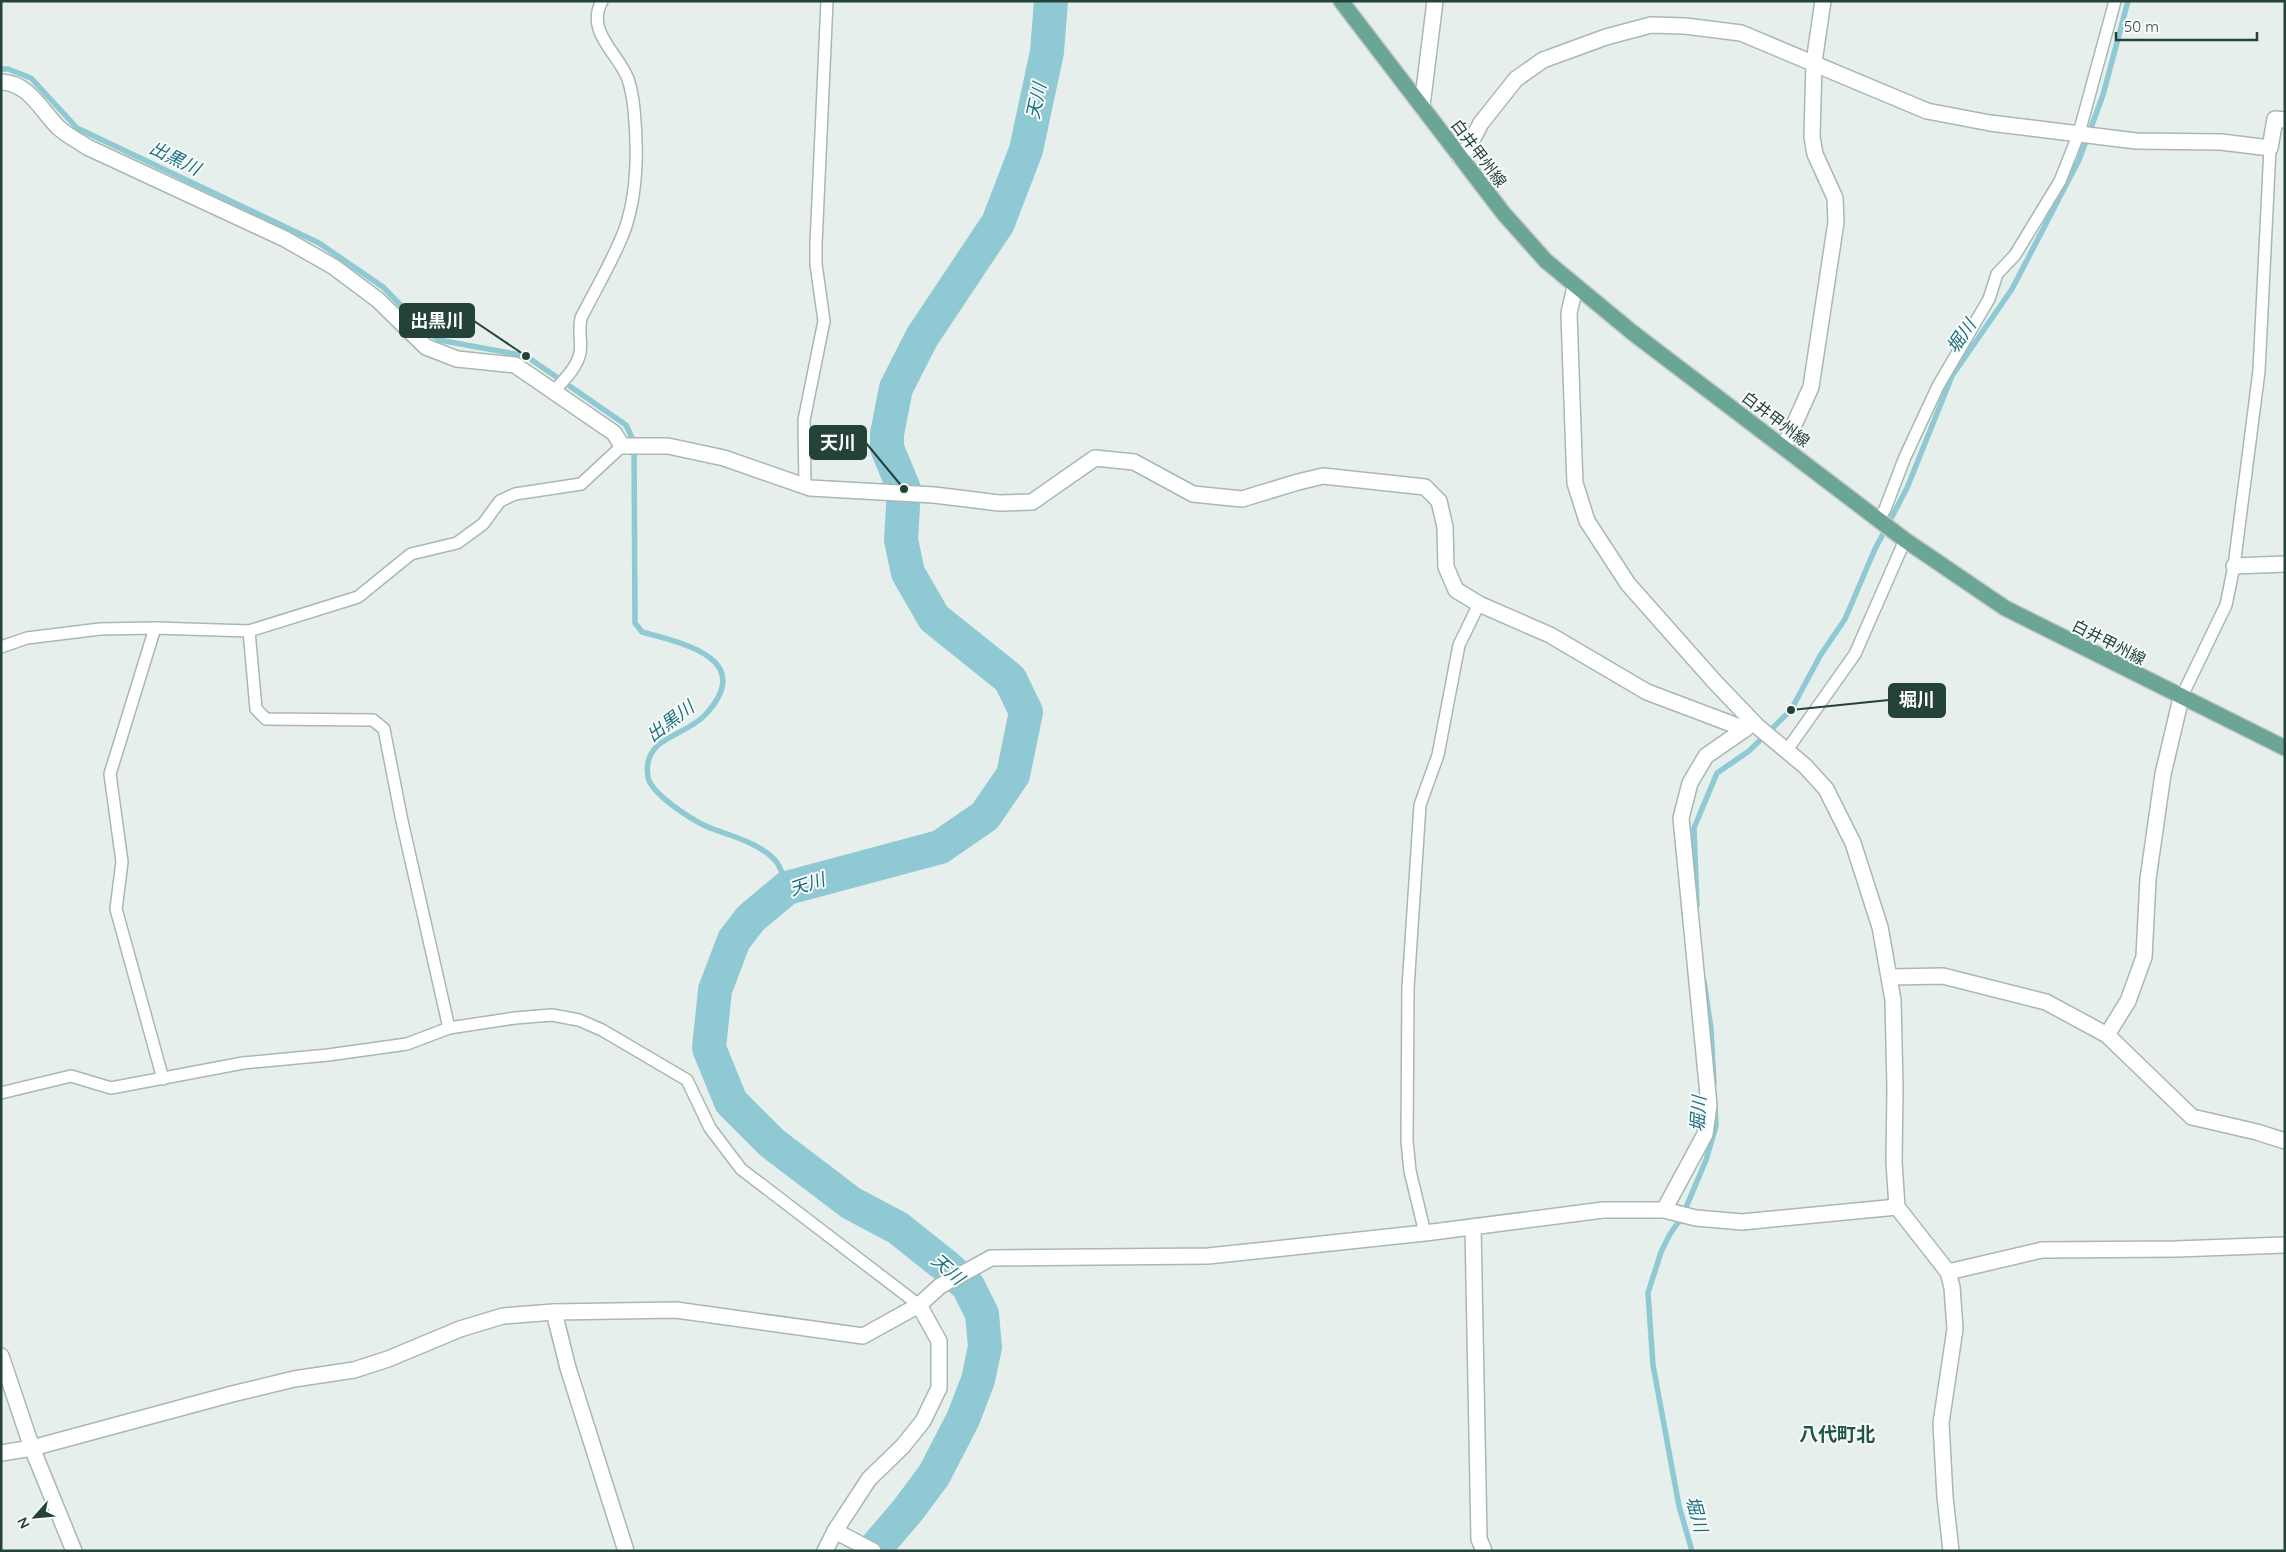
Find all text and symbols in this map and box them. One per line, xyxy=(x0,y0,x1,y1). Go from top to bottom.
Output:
scale bar xyxy=(2116,10,2257,42)
text: 50 m xyxy=(2124,17,2159,36)
water label: 天川 xyxy=(1021,79,1051,121)
street label: 白井甲州線 xyxy=(1447,115,1511,191)
water label: 出黒川 xyxy=(146,136,206,181)
callout: 出黒川 xyxy=(400,304,474,337)
text: 出黒川 xyxy=(410,309,464,332)
water label: 堀川 xyxy=(1941,313,1982,357)
street label: 白井甲州線 xyxy=(1738,387,1814,451)
callout: 天川 xyxy=(810,426,866,459)
text: 天川 xyxy=(820,431,856,454)
street label: 白井甲州線 xyxy=(2069,615,2149,669)
callout: 堀川 xyxy=(1889,684,1945,717)
text: 堀川 xyxy=(1899,688,1935,711)
water label: 出黒川 xyxy=(642,694,700,746)
water label: 天川 xyxy=(786,867,830,900)
water label: 堀川 xyxy=(1686,1093,1711,1133)
water label: 天川 xyxy=(927,1249,971,1291)
district label: 八代町北 xyxy=(1799,1422,1875,1446)
north arrow xyxy=(10,1492,60,1542)
water label: 堀川 xyxy=(1681,1494,1713,1536)
text: N xyxy=(13,1514,34,1532)

